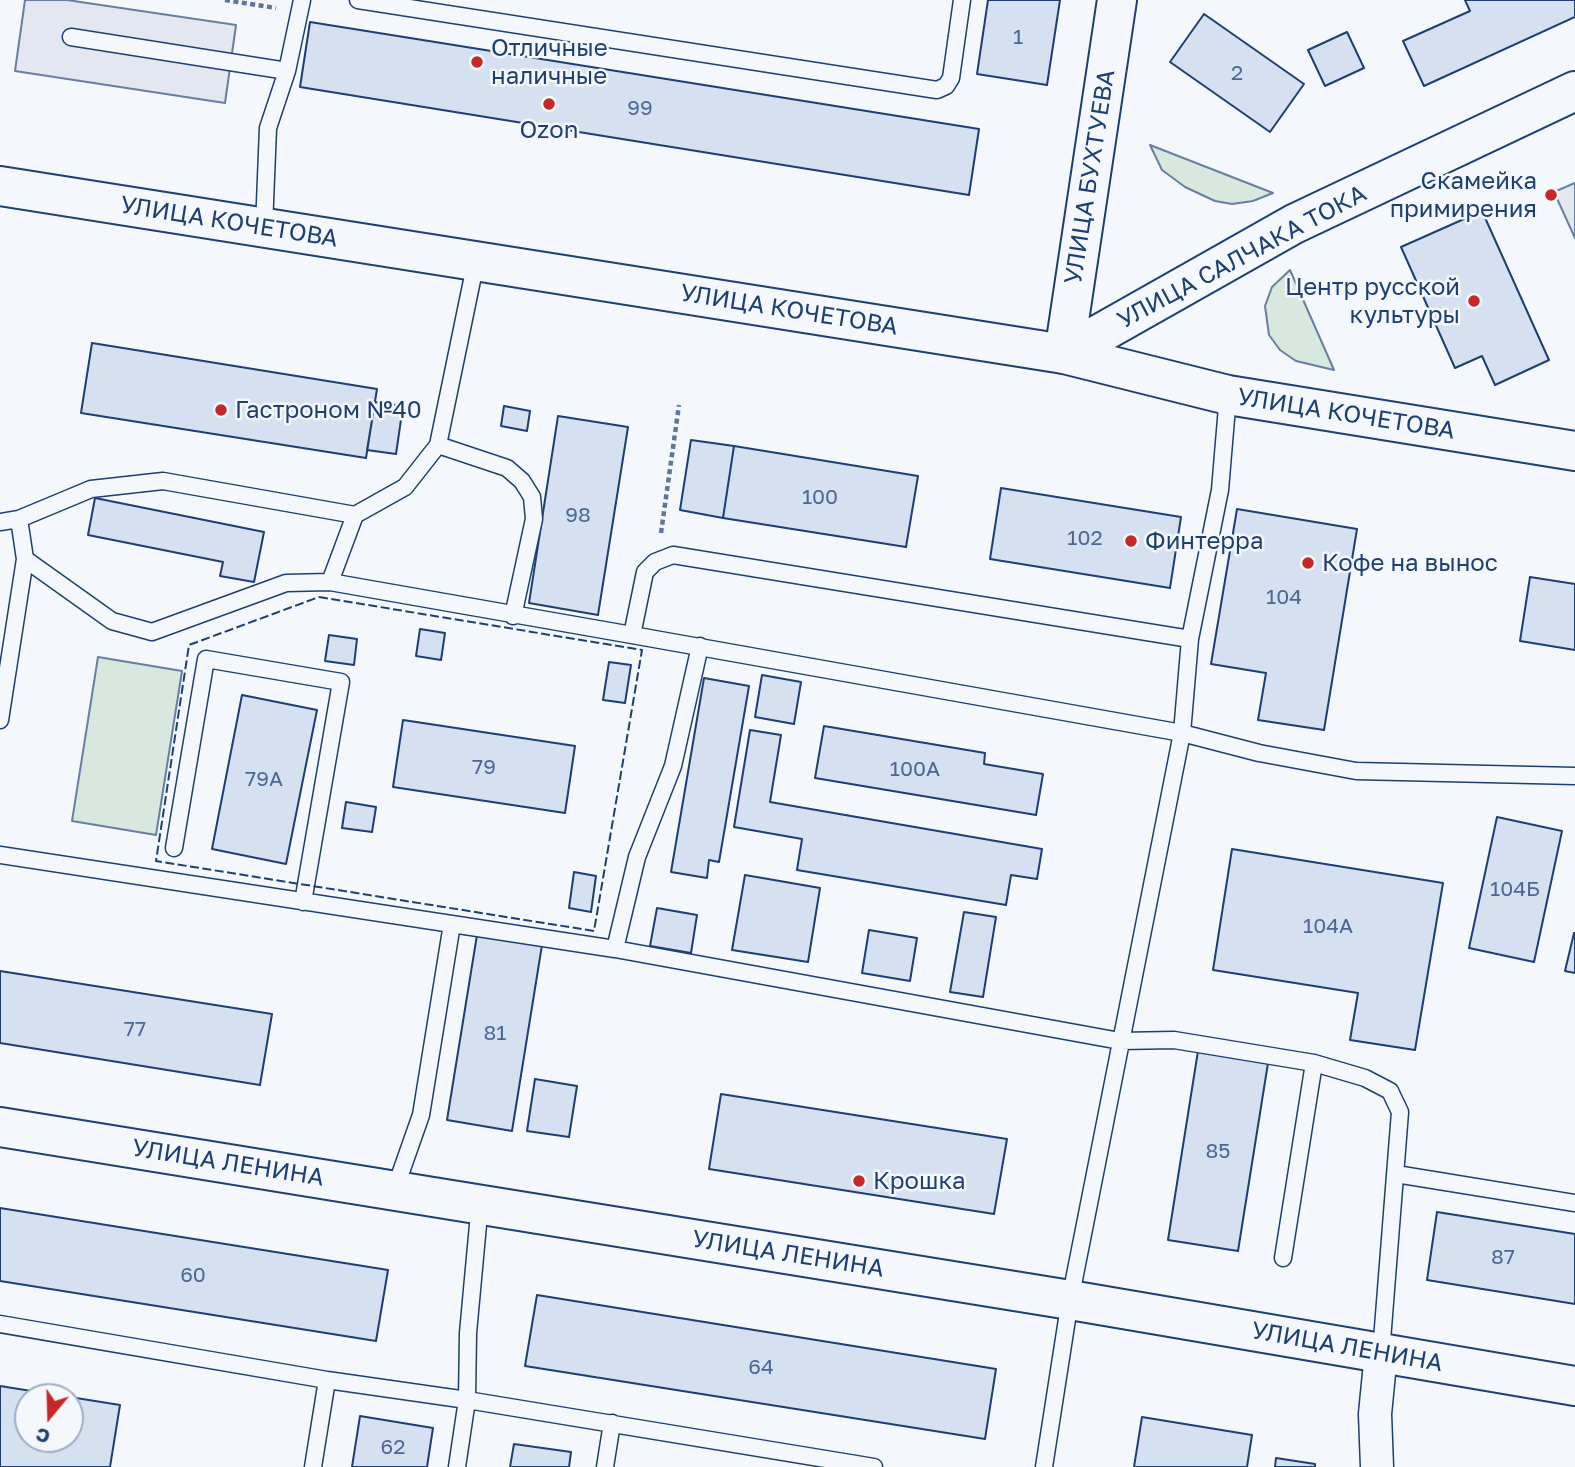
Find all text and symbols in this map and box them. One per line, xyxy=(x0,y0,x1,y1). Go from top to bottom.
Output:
house number: 1 xyxy=(1013,24,1023,50)
place label: Отличные наличные xyxy=(491,34,608,90)
marker: Отличные наличные xyxy=(469,54,485,70)
house number: 2 xyxy=(1231,60,1243,86)
street label: УЛИЦА БУХТУЕВА xyxy=(1059,68,1121,286)
house number: 99 xyxy=(627,95,653,121)
marker: Ozon xyxy=(541,96,557,112)
place label: Ozon xyxy=(520,116,578,144)
place label: Скамейка примирения xyxy=(1390,167,1537,223)
street label: УЛИЦА САЛЧАКА ТОКА xyxy=(1113,179,1371,335)
marker: Скамейка примирения xyxy=(1543,187,1559,203)
street label: УЛИЦА КОЧЕТОВА xyxy=(118,191,340,253)
place label: Центр русской культуры xyxy=(1285,273,1460,329)
street label: УЛИЦА КОЧЕТОВА xyxy=(678,279,900,341)
marker: Центр русской культуры xyxy=(1466,293,1482,309)
street label: УЛИЦА КОЧЕТОВА xyxy=(1235,383,1457,445)
place label: Гастроном №40 xyxy=(235,396,422,424)
marker: Гастроном №40 xyxy=(213,402,229,418)
house number: 100 xyxy=(802,484,838,510)
house number: 98 xyxy=(565,502,591,528)
house number: 102 xyxy=(1067,525,1103,551)
place label: Финтерра xyxy=(1145,527,1263,555)
marker: Финтерра xyxy=(1123,533,1139,549)
place label: Кофе на вынос xyxy=(1322,549,1498,577)
marker: Кофе на вынос xyxy=(1300,555,1316,571)
house number: 104 xyxy=(1266,584,1302,610)
house number: 79 xyxy=(472,754,496,780)
house number: 100А xyxy=(890,756,940,782)
house number: 79А xyxy=(245,766,283,792)
house number: 104Б xyxy=(1490,876,1540,902)
house number: 104А xyxy=(1303,913,1353,939)
house number: 77 xyxy=(124,1016,146,1042)
house number: 81 xyxy=(484,1020,506,1046)
street label: УЛИЦА ЛЕНИНА xyxy=(130,1134,326,1192)
house number: 85 xyxy=(1206,1138,1230,1164)
place label: Крошка xyxy=(873,1167,966,1195)
marker: Крошка xyxy=(851,1173,867,1189)
street label: УЛИЦА ЛЕНИНА xyxy=(690,1225,886,1283)
house number: 87 xyxy=(1491,1244,1515,1270)
house number: 60 xyxy=(180,1262,206,1288)
street label: УЛИЦА ЛЕНИНА xyxy=(1249,1316,1445,1378)
house number: 64 xyxy=(748,1354,774,1380)
north arrow xyxy=(14,1383,84,1453)
text: С xyxy=(33,1423,53,1450)
house number: 62 xyxy=(381,1434,405,1460)

